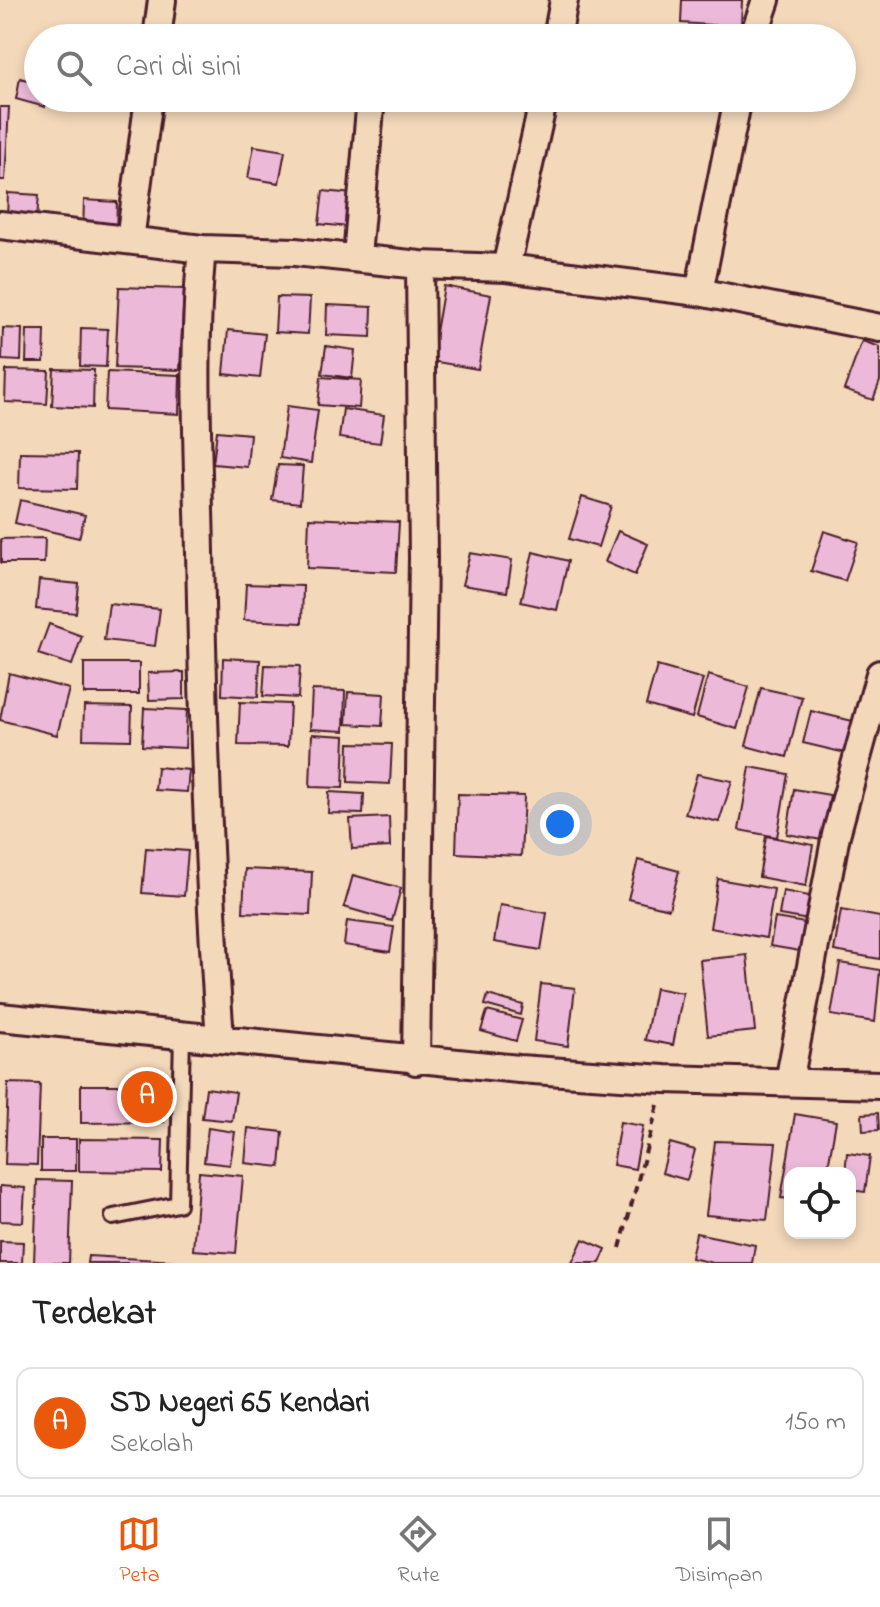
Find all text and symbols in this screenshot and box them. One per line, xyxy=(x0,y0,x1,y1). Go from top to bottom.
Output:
search box xyxy=(24,24,856,112)
icon: search xyxy=(52,46,96,90)
text: Cari di sini xyxy=(116,46,242,90)
your location xyxy=(540,804,580,844)
pin: A xyxy=(121,1067,173,1127)
map controls xyxy=(784,1167,856,1239)
button: locate xyxy=(784,1167,856,1239)
text: Terdekat xyxy=(32,1290,156,1340)
text: SD Negeri 65 Kendari xyxy=(110,1382,370,1426)
text: A xyxy=(52,1404,68,1442)
text: 150 m xyxy=(785,1404,846,1442)
text: Sekolah xyxy=(110,1426,193,1464)
tab: Peta xyxy=(117,1512,161,1592)
tab: Rute xyxy=(396,1512,440,1592)
tab: Disimpan xyxy=(675,1512,763,1592)

